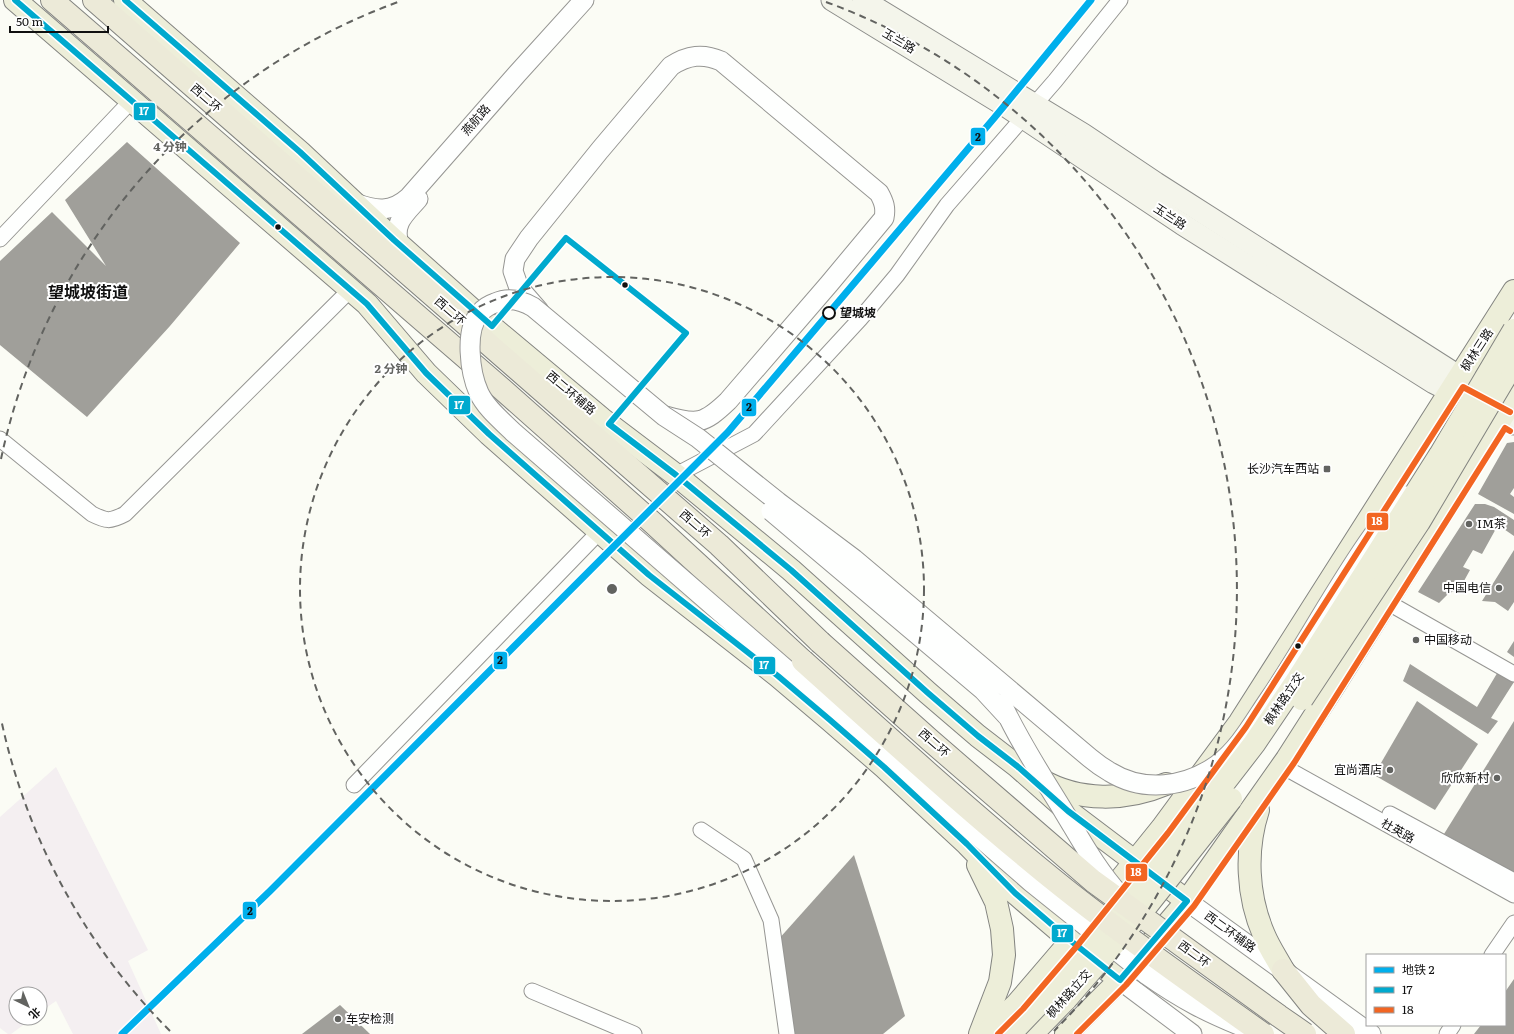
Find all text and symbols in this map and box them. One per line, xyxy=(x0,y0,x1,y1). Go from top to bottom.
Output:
scale bar xyxy=(10,8,108,34)
text: 50 m xyxy=(16,12,43,30)
street label: 玉兰路 xyxy=(879,23,920,57)
street label: 西二环 xyxy=(187,79,226,116)
street label: 燕航路 xyxy=(457,100,494,139)
line badge: 17 xyxy=(133,102,156,121)
text: 17 xyxy=(139,102,149,118)
line badge: 2 xyxy=(970,127,986,146)
text: 2 xyxy=(975,128,981,144)
text: 4 分钟 xyxy=(153,137,187,155)
street label: 玉兰路 xyxy=(1151,199,1191,234)
unlabelled marker xyxy=(273,222,283,232)
district label: 望城坡街道 xyxy=(48,279,128,303)
unlabelled marker xyxy=(620,280,630,290)
street label: 西二环 xyxy=(431,292,470,329)
place label: 望城坡 xyxy=(840,303,876,321)
marker: 望城坡 xyxy=(822,306,836,320)
street label: 枫林三路 xyxy=(1456,324,1497,374)
text: 2 分钟 xyxy=(375,359,407,377)
street label: 西二环辅路 xyxy=(543,366,600,418)
line badge: 17 xyxy=(448,395,471,415)
text: 17 xyxy=(454,396,464,412)
line badge: 2 xyxy=(741,398,757,417)
text: 2 xyxy=(746,398,752,414)
place label: 长沙汽车西站 xyxy=(1247,459,1319,477)
marker: 长沙汽车西站 xyxy=(1322,464,1332,474)
street label: 西二环 xyxy=(676,505,715,542)
line badge: 18 xyxy=(1366,512,1389,531)
text: 18 xyxy=(1371,512,1383,528)
place label: IM茶 xyxy=(1477,514,1506,532)
marker: IM茶 xyxy=(1464,519,1474,529)
place label: 中国电信 xyxy=(1443,578,1491,596)
centre of rings xyxy=(605,582,619,596)
marker: 中国电信 xyxy=(1494,583,1504,593)
place label: 中国移动 xyxy=(1424,630,1472,648)
marker: 中国移动 xyxy=(1411,635,1421,645)
unlabelled marker xyxy=(1293,641,1303,651)
line badge: 2 xyxy=(493,651,508,670)
text: 2 xyxy=(497,651,503,667)
line badge: 17 xyxy=(753,656,776,675)
text: 17 xyxy=(759,656,769,672)
street label: 枫林路立交 xyxy=(1259,669,1307,728)
street label: 西二环 xyxy=(915,724,954,761)
place label: 宜尚酒店 xyxy=(1334,760,1382,778)
marker: 宜尚酒店 xyxy=(1385,765,1395,775)
place label: 欣欣新村 xyxy=(1441,768,1490,786)
marker: 欣欣新村 xyxy=(1492,773,1502,783)
street label: 杜英路 xyxy=(1378,814,1419,847)
line badge: 18 xyxy=(1125,863,1148,882)
text: 18 xyxy=(1130,863,1142,879)
line badge: 2 xyxy=(242,901,257,920)
text: 2 xyxy=(247,902,253,918)
street label: 西二环辅路 xyxy=(1201,906,1260,956)
line badge: 17 xyxy=(1051,924,1074,943)
text: 17 xyxy=(1057,924,1067,940)
street label: 西二环 xyxy=(1175,935,1214,971)
legend xyxy=(1366,954,1506,1026)
text: 地铁 2 xyxy=(1402,960,1434,978)
street label: 枫林路立交 xyxy=(1041,965,1095,1022)
text: 17 xyxy=(1402,980,1413,998)
north arrow xyxy=(8,986,48,1026)
text: 18 xyxy=(1402,1000,1414,1018)
text: 北 xyxy=(26,1004,45,1024)
place label: 车安检测 xyxy=(346,1009,394,1027)
marker: 车安检测 xyxy=(333,1014,343,1024)

